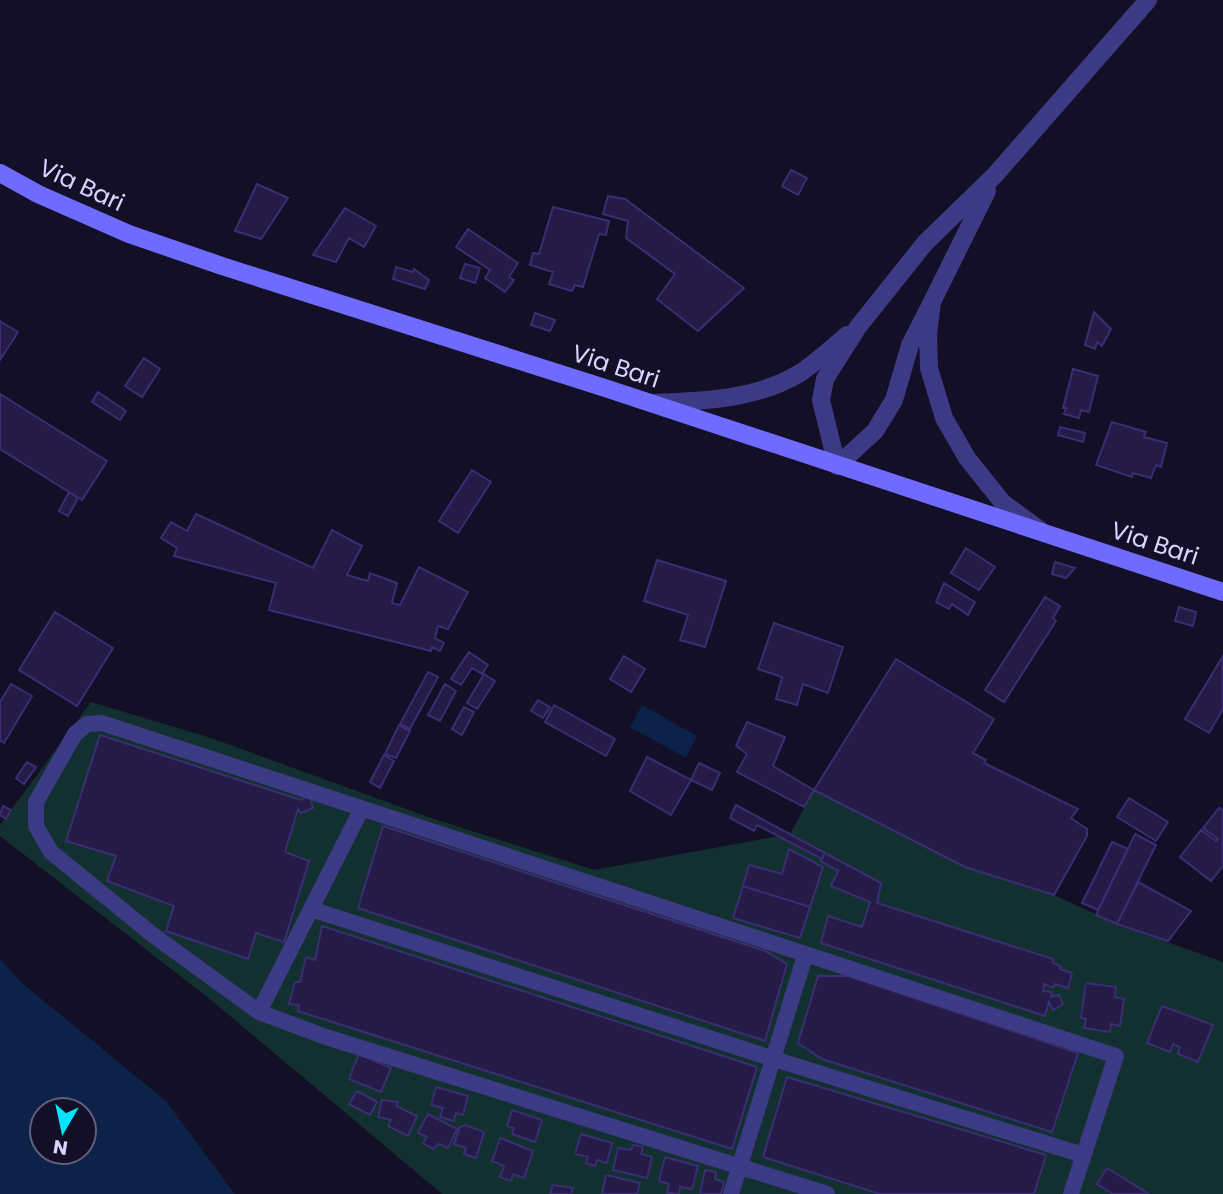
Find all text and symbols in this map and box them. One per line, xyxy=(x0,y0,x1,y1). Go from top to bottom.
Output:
street label: Via Bari xyxy=(34,151,130,219)
street label: Via Bari xyxy=(568,336,664,396)
street label: Via Bari xyxy=(1107,513,1203,573)
north arrow xyxy=(28,1096,98,1166)
text: N xyxy=(51,1133,70,1162)

